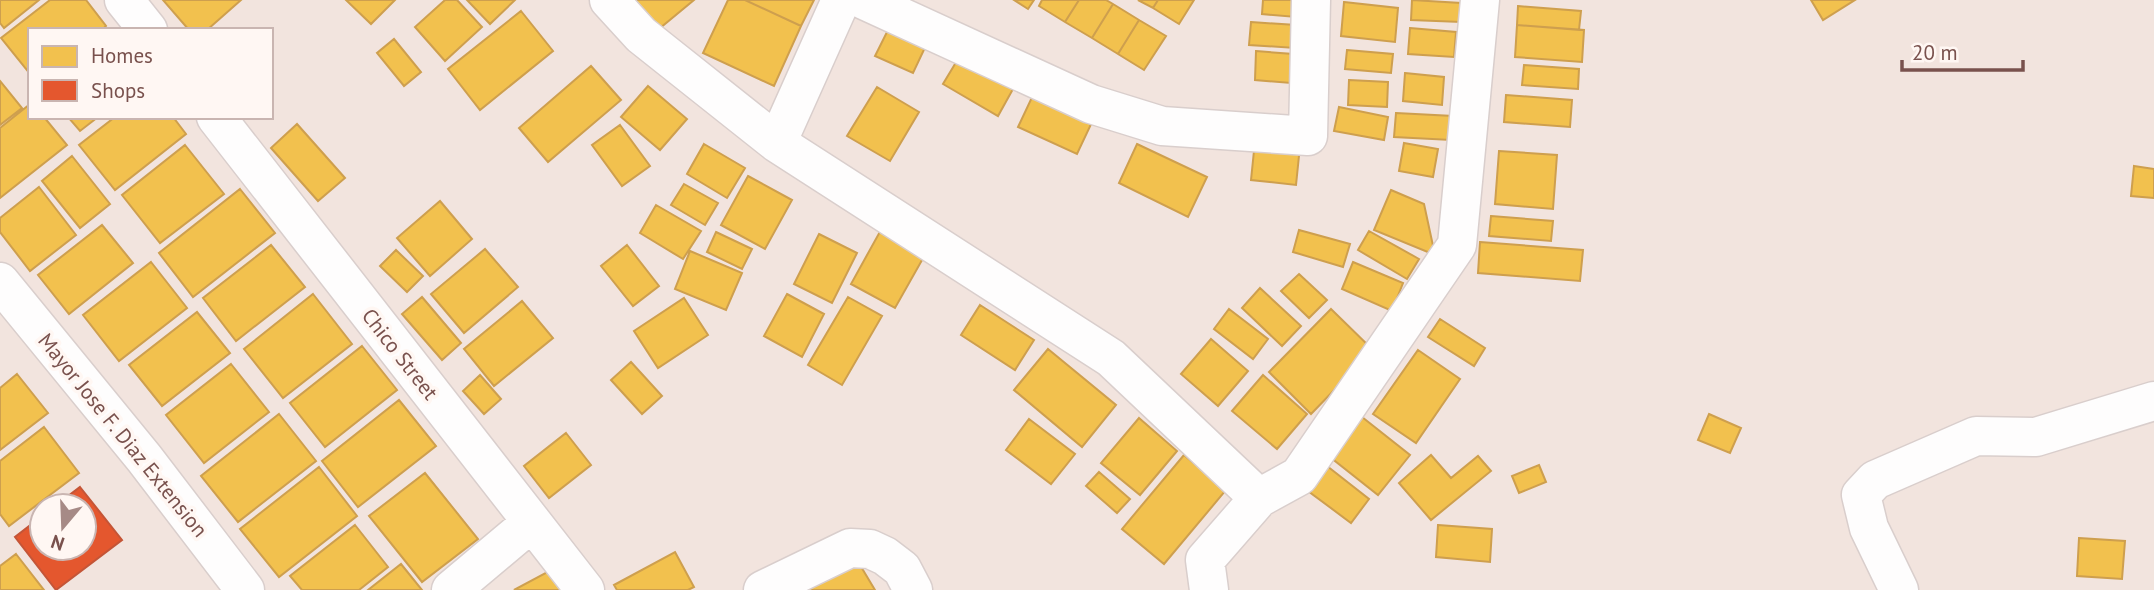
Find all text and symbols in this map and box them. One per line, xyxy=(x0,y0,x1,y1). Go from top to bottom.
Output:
legend xyxy=(28,28,273,119)
scale bar xyxy=(1902,28,2023,72)
text: 20 m xyxy=(1912,39,1958,66)
text: Homes xyxy=(91,42,153,69)
text: Shops xyxy=(91,77,145,104)
street label: Chico Street xyxy=(356,303,444,405)
street label: Mayor Jose F. Diaz Extension xyxy=(32,327,214,543)
north arrow xyxy=(28,492,98,562)
text: N xyxy=(48,530,67,556)

